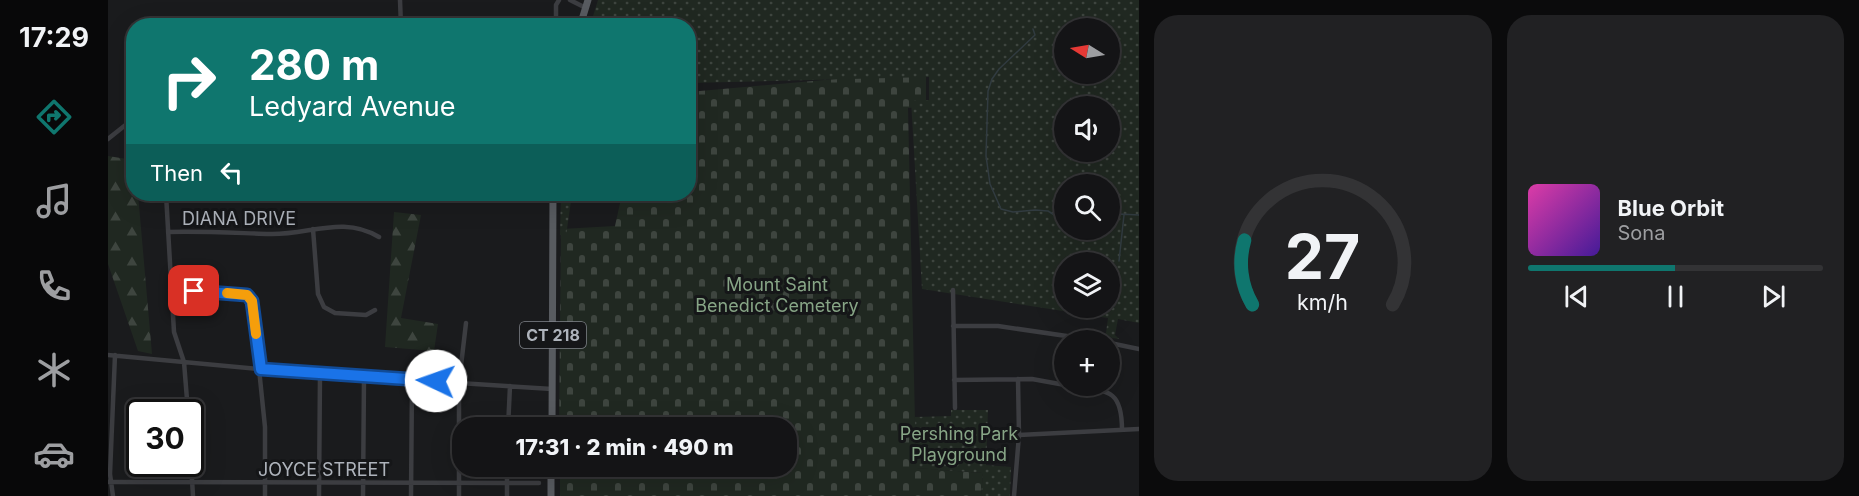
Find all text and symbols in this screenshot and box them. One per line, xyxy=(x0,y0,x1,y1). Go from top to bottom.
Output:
north arrow xyxy=(1054,18,1120,84)
map controls xyxy=(1054,18,1120,396)
text: 17:29 xyxy=(19,21,89,54)
text: 280 m xyxy=(249,39,379,90)
icon: right xyxy=(150,42,228,120)
text: Ledyard Avenue xyxy=(249,90,456,123)
icon: directions xyxy=(33,96,75,138)
button: sound xyxy=(1054,96,1120,162)
icon: left xyxy=(215,156,248,189)
text: Then xyxy=(150,160,203,186)
button: search xyxy=(1054,174,1120,240)
icon: music xyxy=(33,180,75,222)
text: Blue Orbit xyxy=(1618,195,1724,221)
street label: DIANA DRIVE xyxy=(182,208,296,229)
text: 27 xyxy=(1285,219,1361,294)
text: Sona xyxy=(1618,221,1665,245)
button: layers xyxy=(1054,252,1120,318)
icon: phone xyxy=(33,265,75,307)
pin xyxy=(168,265,219,316)
icon: arrive xyxy=(177,274,210,307)
park label: Mount Saint Benedict Cemetery xyxy=(695,274,859,316)
icon: previous xyxy=(1560,280,1593,313)
icon: pause xyxy=(1659,280,1692,313)
icon: next xyxy=(1757,280,1790,313)
text: km/h xyxy=(1297,289,1348,315)
road number: CT 218 xyxy=(520,322,586,348)
button: + xyxy=(1054,330,1120,396)
icon: climate xyxy=(33,349,75,391)
position arrow xyxy=(404,349,468,413)
speed limit sign: 30 xyxy=(126,399,204,477)
park label: Pershing Park Playground xyxy=(900,423,1018,465)
icon: car xyxy=(33,433,75,475)
text: 17:31 · 2 min · 490 m xyxy=(515,434,734,460)
street label: JOYCE STREET xyxy=(258,459,390,480)

